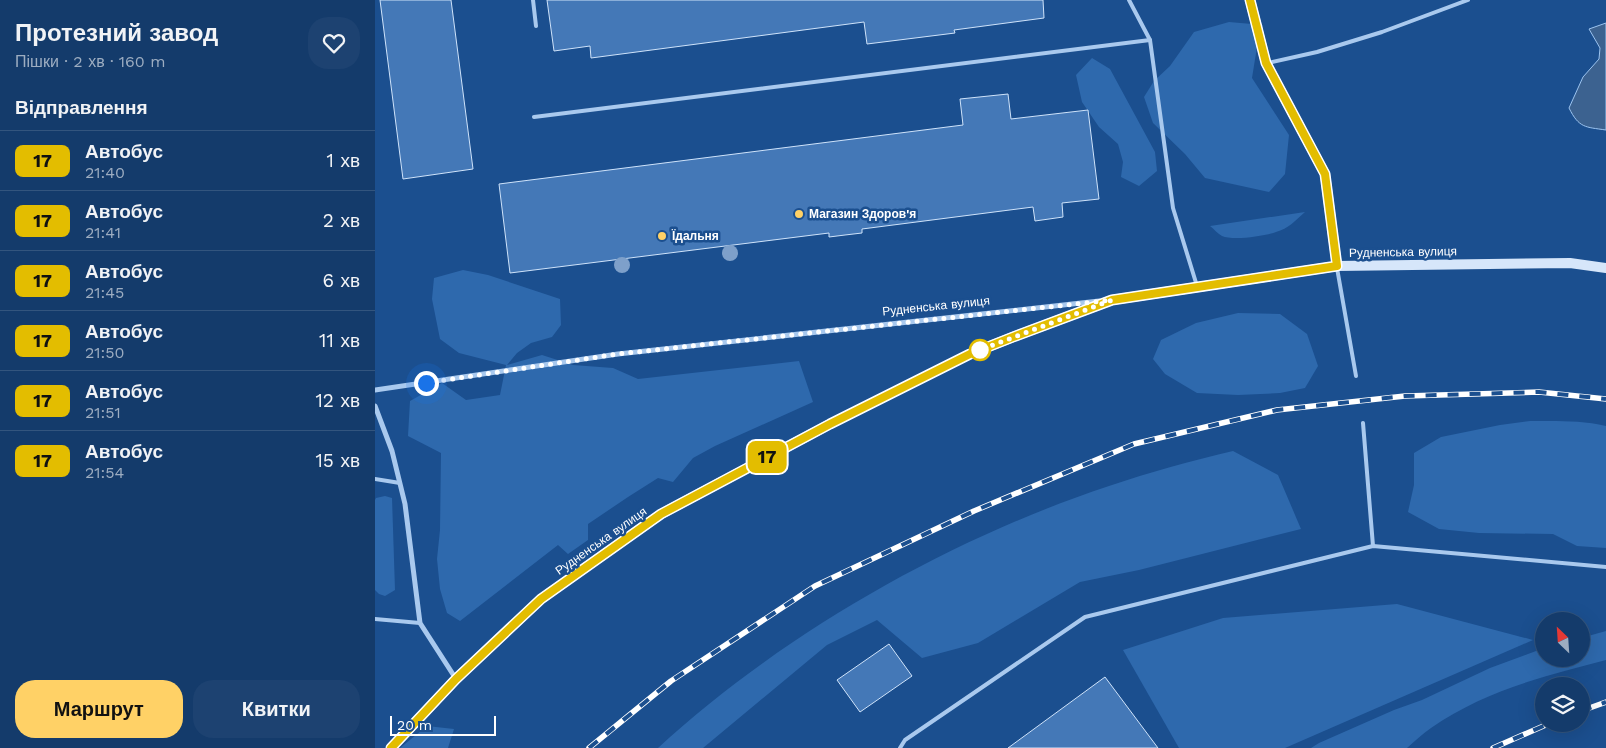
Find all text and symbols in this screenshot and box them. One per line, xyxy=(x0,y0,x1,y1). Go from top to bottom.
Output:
button: heart xyxy=(308,17,360,69)
text: Протезний завод xyxy=(15,19,218,47)
text: Пішки · 2 хв · 160 m xyxy=(15,52,165,71)
text: Відправлення xyxy=(15,96,148,119)
text: Автобус xyxy=(85,140,163,163)
text: 1 хв xyxy=(327,149,360,172)
text: 17 xyxy=(33,150,52,171)
text: 21:40 xyxy=(85,163,125,182)
text: Автобус xyxy=(85,200,163,223)
place label: Магазин Здоров'я xyxy=(809,207,916,221)
marker: Магазин Здоров'я xyxy=(793,208,805,220)
text: 2 хв xyxy=(323,209,360,232)
text: 17 xyxy=(33,210,52,231)
text: 21:41 xyxy=(85,223,121,242)
place label: Їдальня xyxy=(671,228,719,243)
marker: Їдальня xyxy=(656,230,668,242)
street label: Рудненська вулиця xyxy=(1349,244,1457,260)
text: Автобус xyxy=(85,260,163,283)
text: 6 хв xyxy=(322,269,360,292)
text: 17 xyxy=(33,270,52,291)
text: 21:45 xyxy=(85,283,124,302)
street label: Рудненська вулиця xyxy=(882,293,990,319)
text: Автобус xyxy=(85,320,163,343)
text: 11 хв xyxy=(319,329,360,352)
text: 17 xyxy=(33,330,52,351)
unlabelled marker xyxy=(969,339,991,361)
text: 21:50 xyxy=(85,343,125,362)
your location xyxy=(414,371,439,396)
text: Автобус xyxy=(85,380,163,403)
text: 12 хв xyxy=(315,389,360,412)
text: 17 xyxy=(33,390,52,411)
text: 21:51 xyxy=(85,403,121,422)
text: Автобус xyxy=(85,440,163,463)
line badge: 17 xyxy=(745,441,789,473)
text: 17 xyxy=(758,446,776,467)
text: 15 хв xyxy=(315,449,360,472)
text: 17 xyxy=(33,450,52,471)
text: 21:54 xyxy=(85,463,124,482)
street label: Рудненська вулиця xyxy=(553,504,649,578)
north arrow xyxy=(1535,612,1590,668)
map controls xyxy=(1535,612,1590,732)
button: layers xyxy=(1535,677,1590,732)
button: Маршрут xyxy=(15,680,183,738)
button: Квитки xyxy=(193,680,360,738)
scale bar xyxy=(390,713,496,736)
text: 20 m xyxy=(397,717,432,733)

